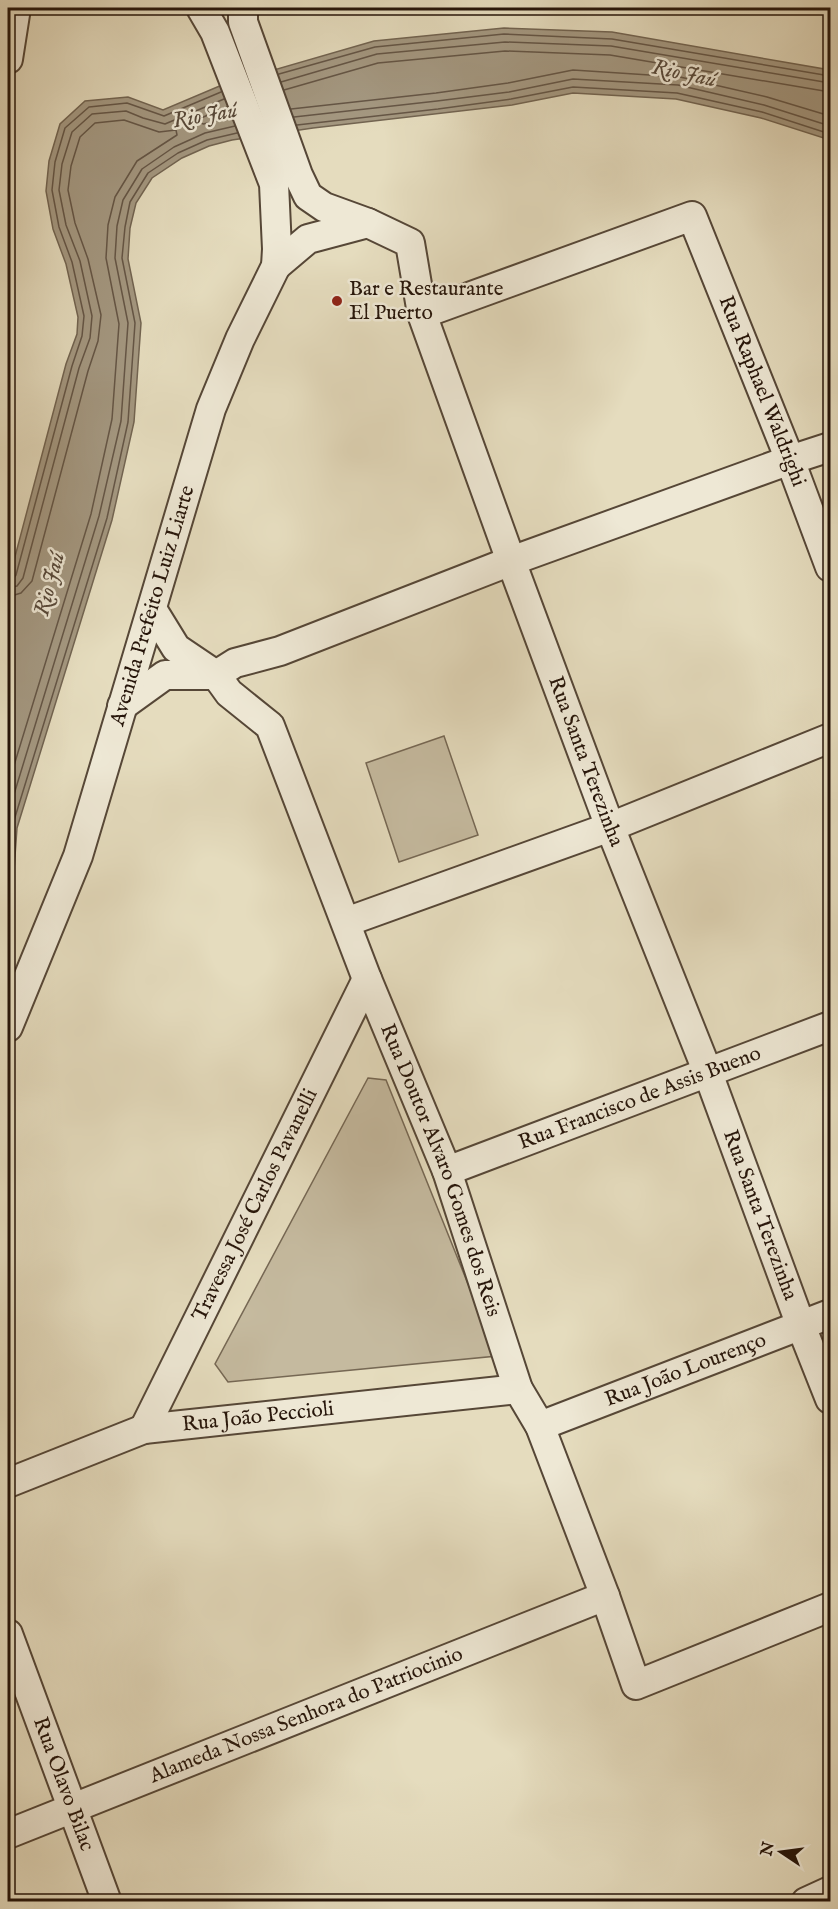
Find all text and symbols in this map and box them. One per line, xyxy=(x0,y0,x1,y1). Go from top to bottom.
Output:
water label: Rio Jaú xyxy=(649,54,721,95)
water label: Rio Jaú xyxy=(171,96,241,135)
place label: Bar e Restaurante El Puerto xyxy=(349,276,504,327)
street label: Rua Raphael Waldrighi xyxy=(712,292,812,490)
marker: Bar e Restaurante El Puerto xyxy=(330,294,344,308)
street label: Avenida Prefeito Luiz Liarte xyxy=(104,482,201,730)
water label: Rio Jaú xyxy=(28,547,72,619)
street label: Rua Santa Terezinha xyxy=(542,673,630,851)
street label: Rua Doutor Alvaro Gomes dos Reis xyxy=(374,1020,507,1320)
street label: Rua Francisco de Assis Bueno xyxy=(514,1040,765,1156)
street label: Travessa José Carlos Pavanelli xyxy=(186,1084,324,1326)
street label: Rua Santa Terezinha xyxy=(717,1126,804,1305)
street label: Rua João Lourenço xyxy=(601,1326,770,1413)
street label: Rua João Peccioli xyxy=(181,1395,335,1438)
street label: Alameda Nossa Senhora do Patriocinio xyxy=(145,1641,467,1790)
street label: Rua Olavo Bilac xyxy=(26,1713,101,1855)
north arrow xyxy=(751,1822,811,1882)
text: N xyxy=(757,1840,780,1859)

